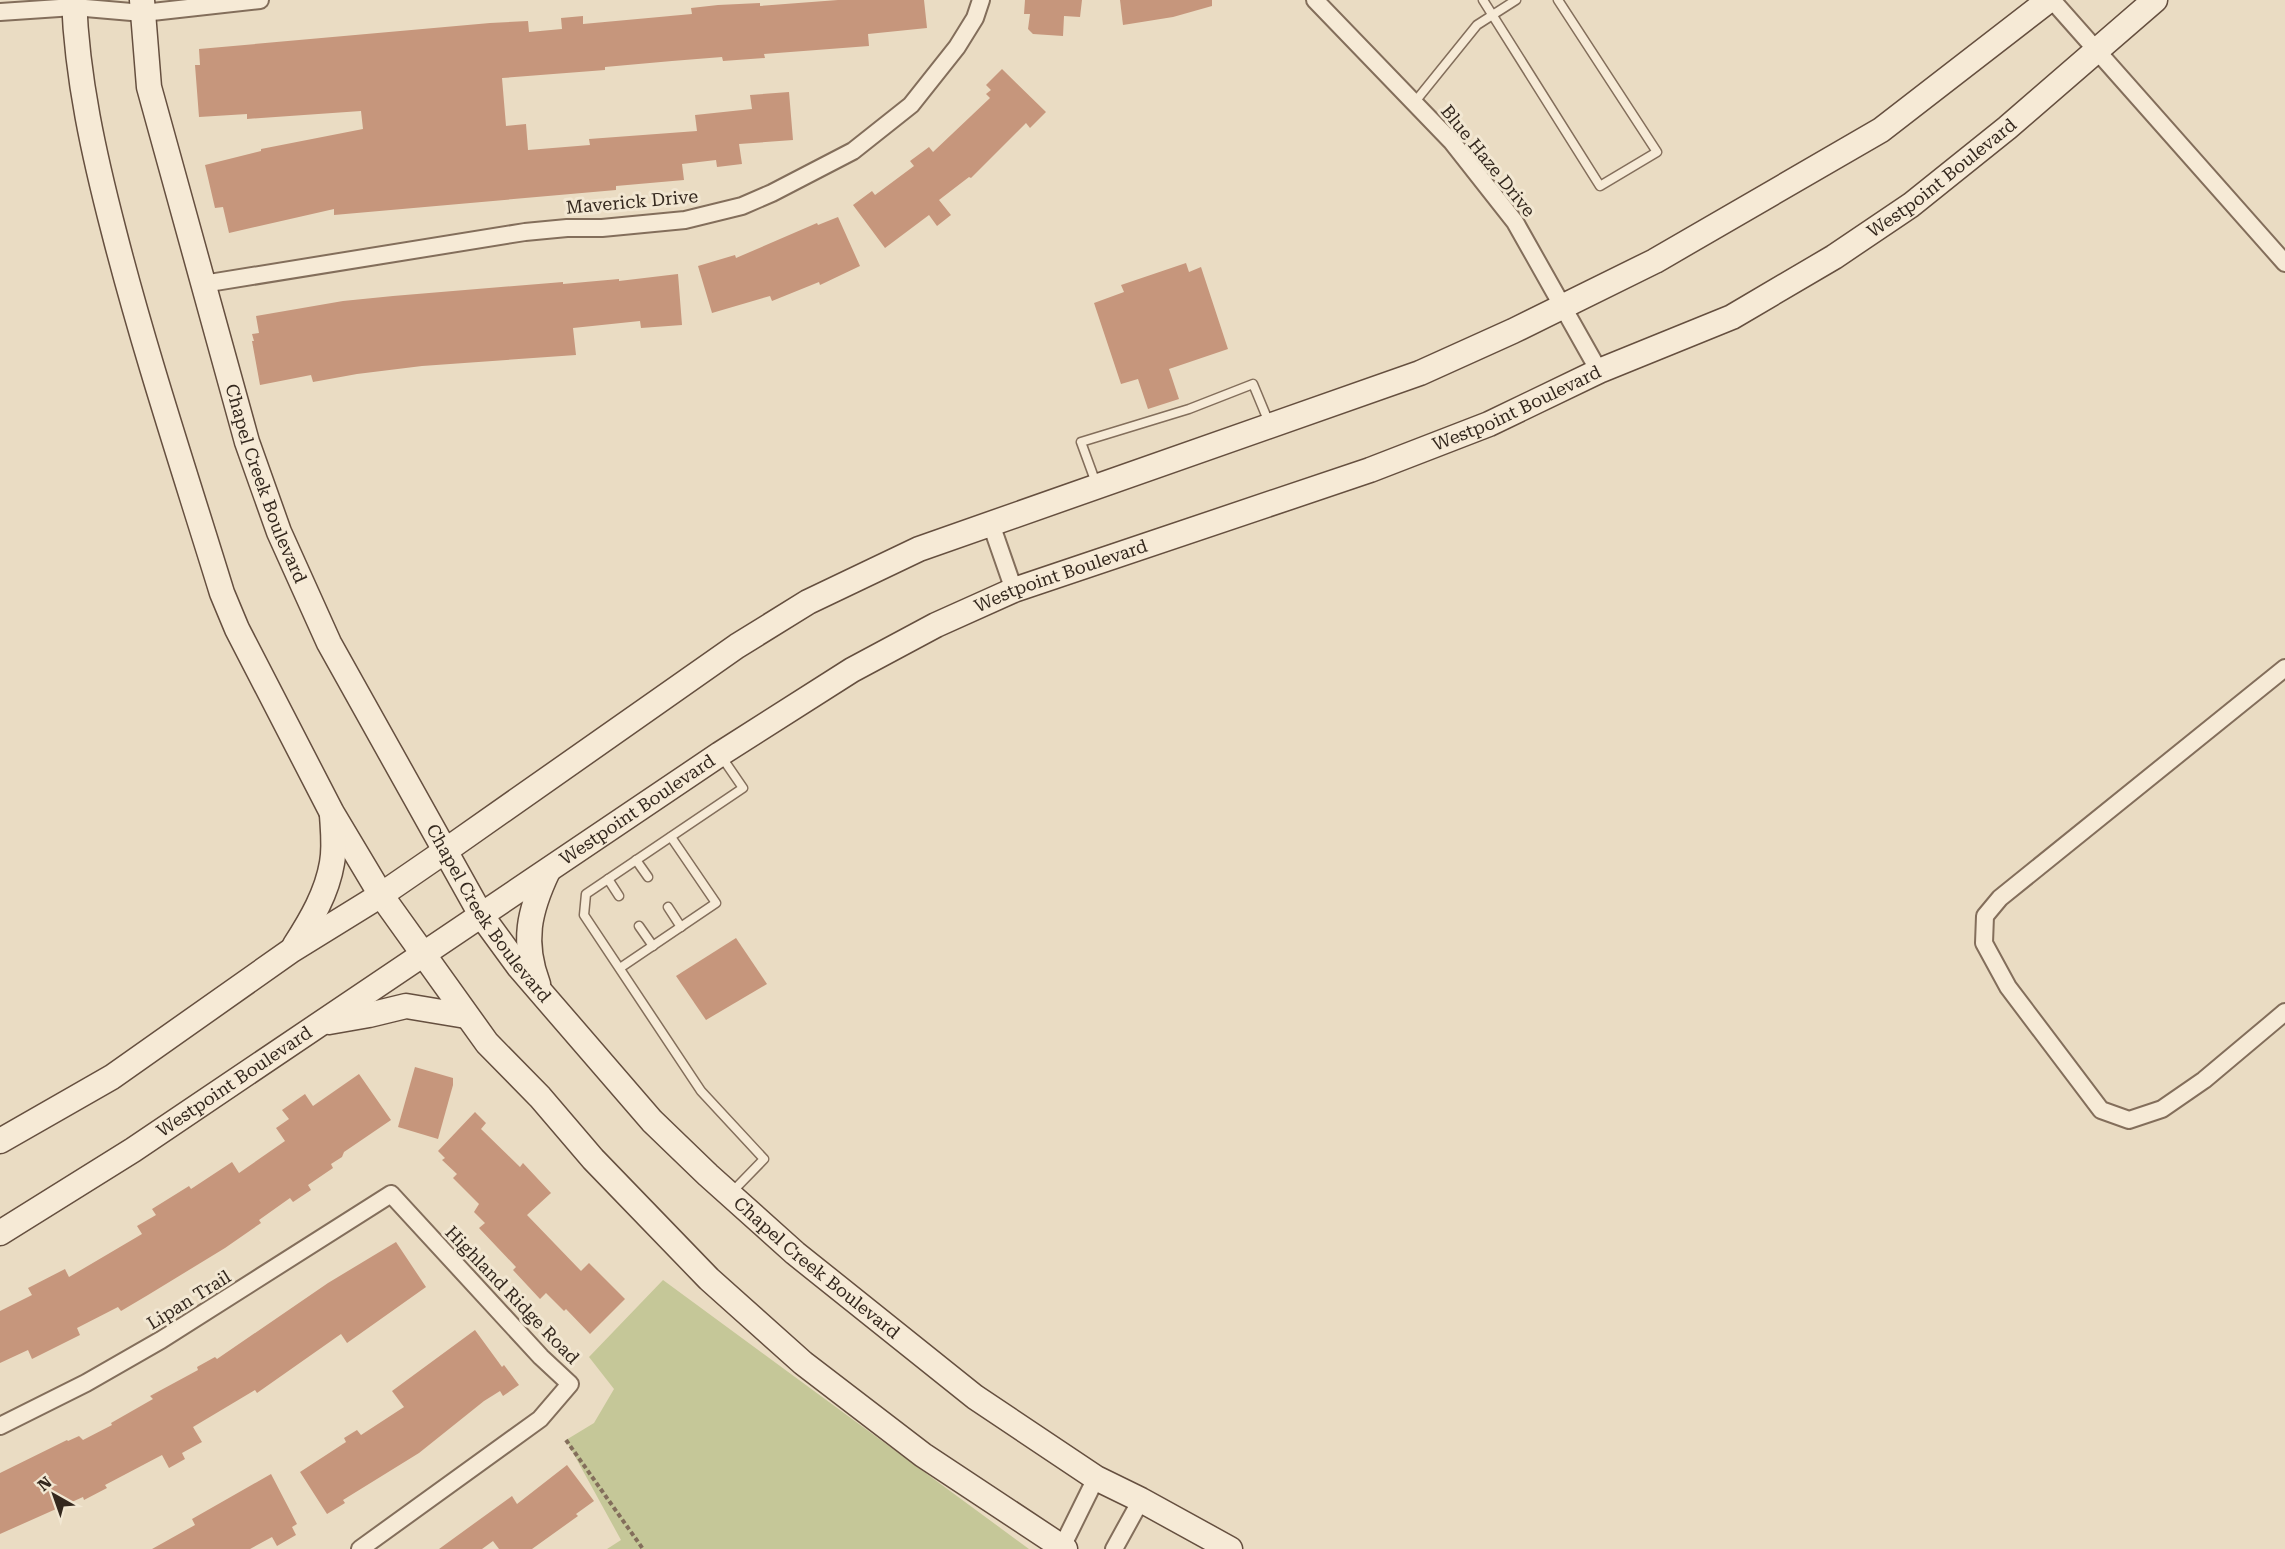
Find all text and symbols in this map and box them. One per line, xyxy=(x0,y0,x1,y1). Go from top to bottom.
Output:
street label: Blue Haze Drive xyxy=(1437,101,1540,221)
street label: Westpoint Boulevard xyxy=(1863,114,2021,242)
street label: Maverick Drive xyxy=(565,185,699,218)
street label: Westpoint Boulevard xyxy=(1429,361,1604,455)
street label: Chapel Creek Boulevard xyxy=(221,382,312,587)
street label: Westpoint Boulevard xyxy=(971,535,1150,616)
street label: Westpoint Boulevard xyxy=(555,749,719,869)
street label: Chapel Creek Boulevard xyxy=(422,820,556,1007)
street label: Westpoint Boulevard xyxy=(153,1021,316,1141)
street label: Chapel Creek Boulevard xyxy=(730,1192,905,1343)
street label: Highland Ridge Road xyxy=(441,1221,584,1368)
street label: Lipan Trail xyxy=(143,1265,235,1334)
north arrow xyxy=(24,1465,84,1525)
text: N xyxy=(34,1473,56,1495)

